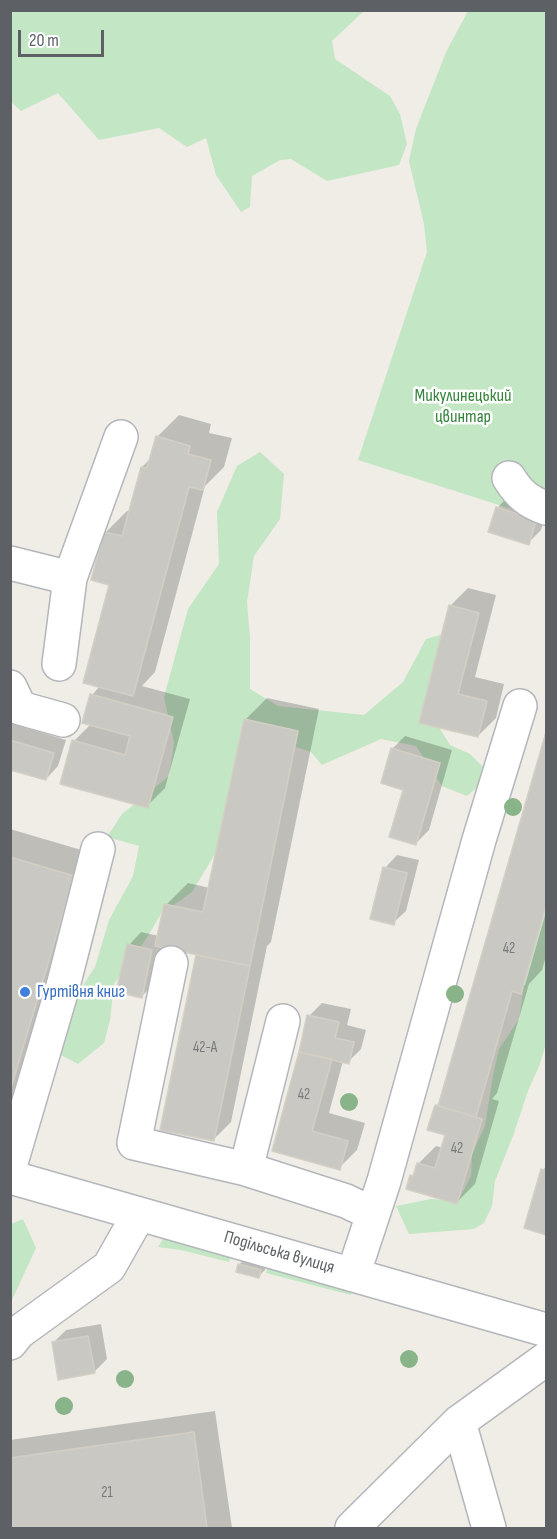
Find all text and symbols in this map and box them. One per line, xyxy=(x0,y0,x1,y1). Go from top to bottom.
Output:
scale bar xyxy=(21,18,106,56)
text: 20 m xyxy=(29,30,59,51)
park label: Микулинецький цвинтар xyxy=(415,385,511,428)
house number: 42 xyxy=(503,940,515,958)
place label: Гуртівня книг xyxy=(37,981,125,1003)
marker: Гуртівня книг xyxy=(18,985,32,999)
house number: 42-А xyxy=(193,1039,217,1057)
house number: 42 xyxy=(298,1086,310,1104)
house number: 42 xyxy=(451,1140,463,1158)
street label: Подільська вулиця xyxy=(221,1227,337,1279)
house number: 21 xyxy=(101,1484,113,1502)

